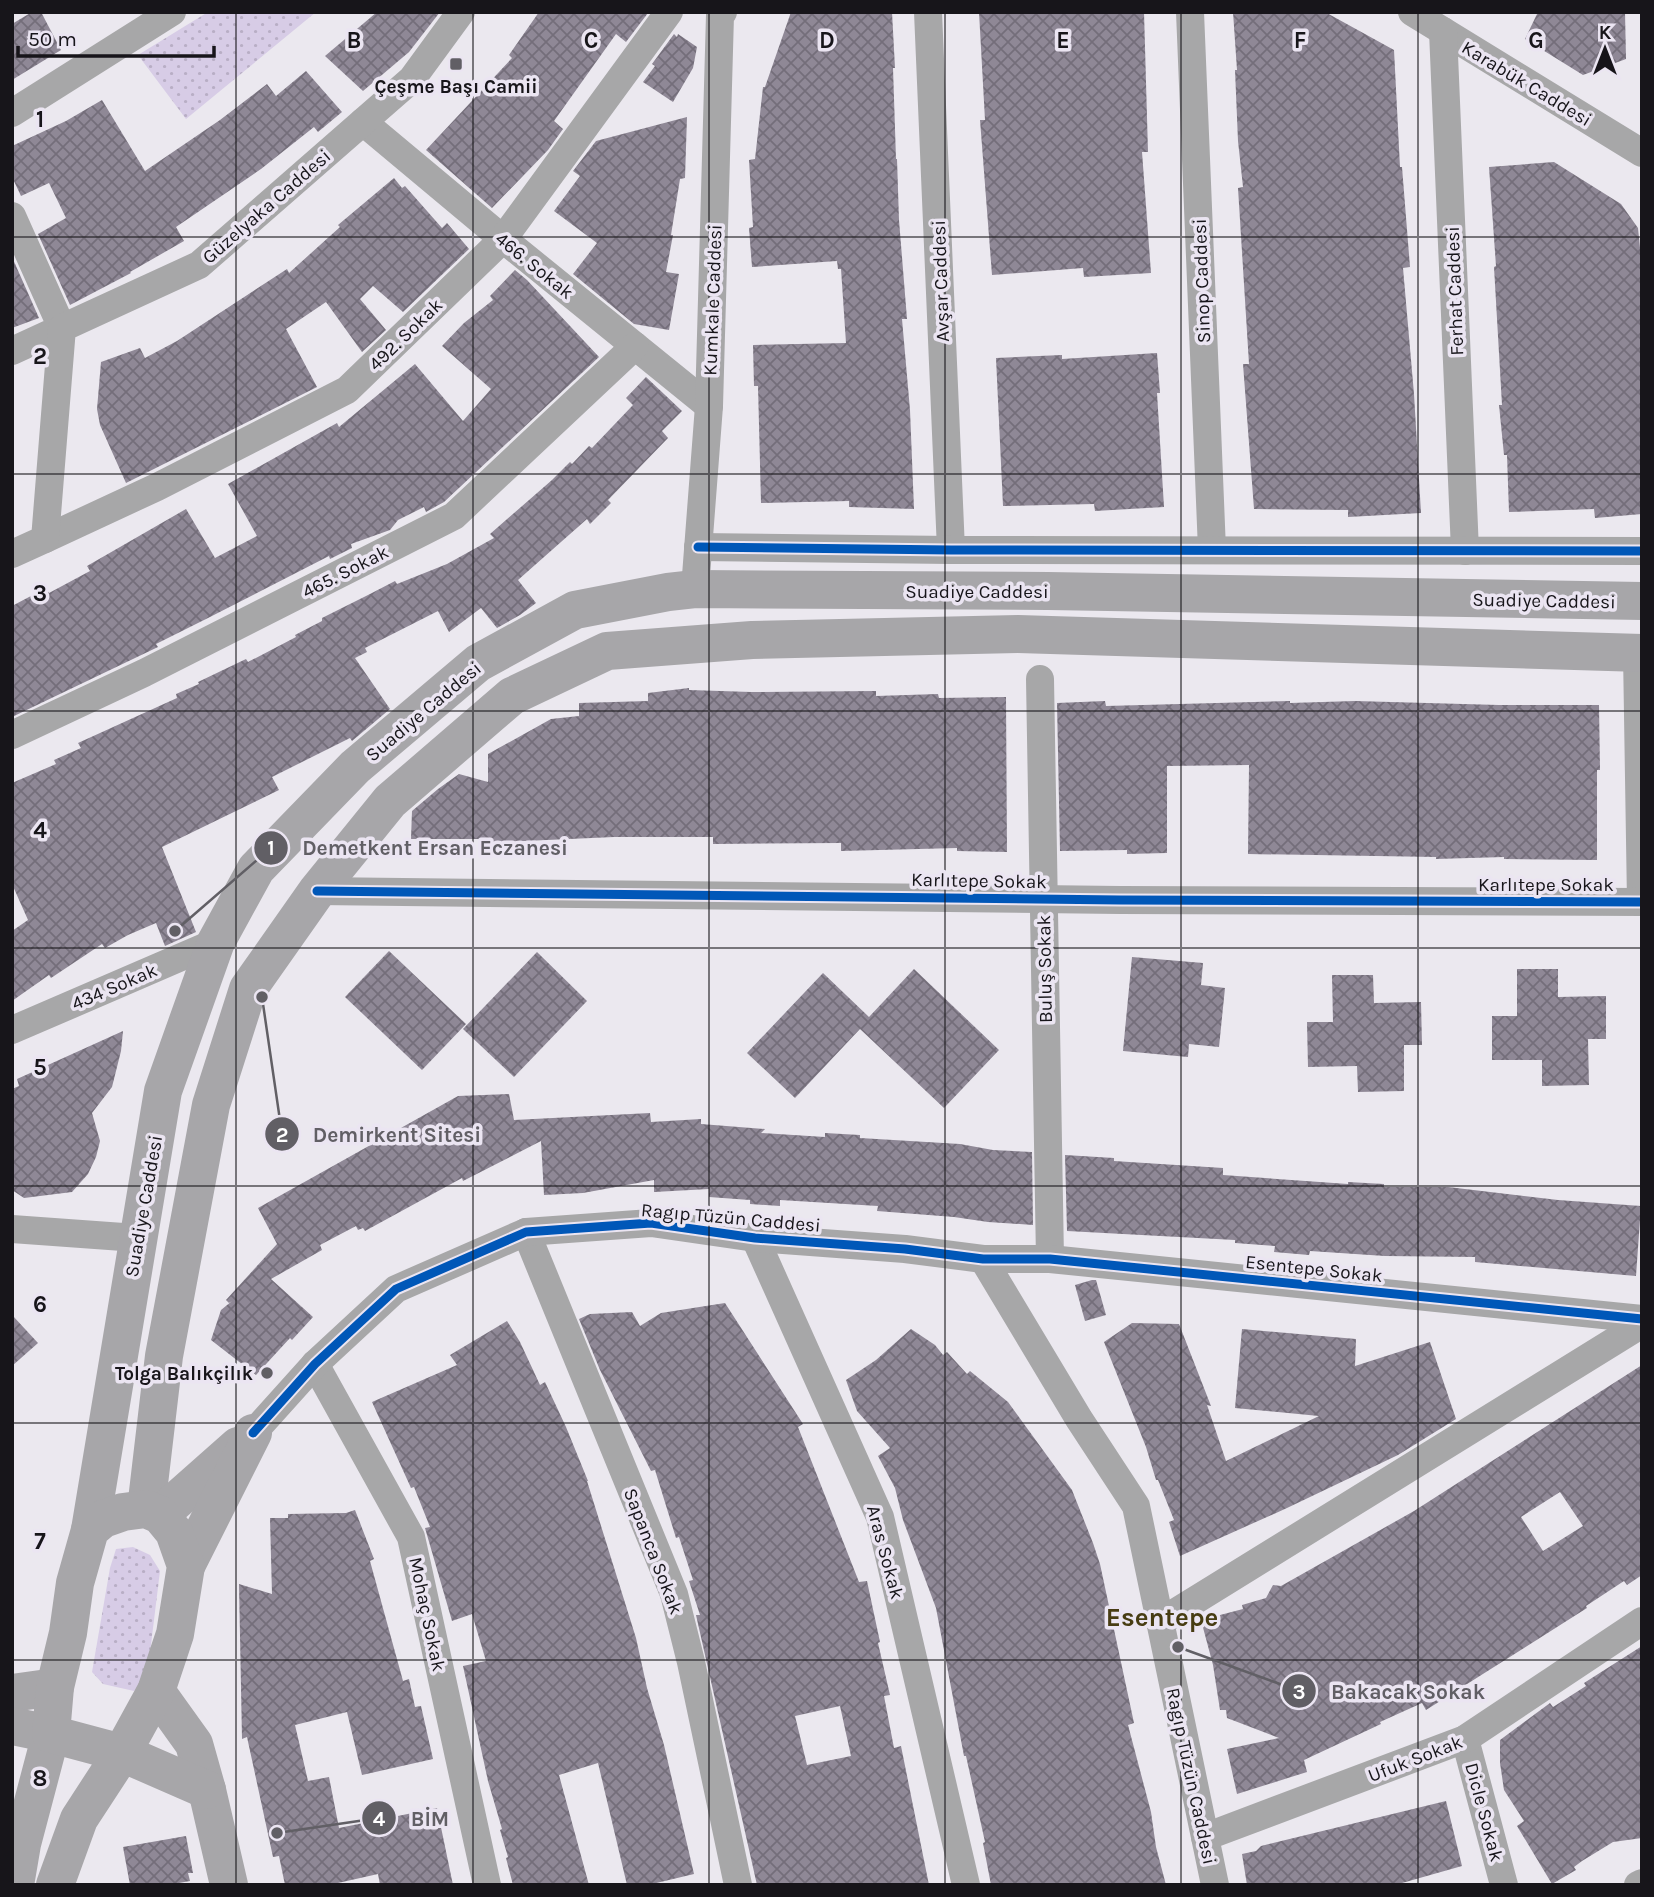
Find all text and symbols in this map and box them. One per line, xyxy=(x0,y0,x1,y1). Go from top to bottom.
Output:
scale bar xyxy=(18,14,214,58)
north arrow xyxy=(1570,14,1640,84)
text: K xyxy=(1599,22,1612,44)
text: 50 m xyxy=(28,27,77,51)
text: B xyxy=(347,27,361,54)
text: C xyxy=(584,27,598,54)
text: D xyxy=(819,27,835,54)
text: E xyxy=(1056,27,1070,54)
text: F xyxy=(1294,27,1306,54)
text: G xyxy=(1528,27,1544,54)
street label: Karabük Caddesi xyxy=(1458,36,1595,131)
marker: Çeşme Başı Camii xyxy=(448,56,464,72)
place label: Çeşme Başı Camii xyxy=(374,76,538,98)
text: 1 xyxy=(36,106,44,133)
street label: Güzelyaka Caddesi xyxy=(198,145,335,268)
street label: Sinop Caddesi xyxy=(1189,218,1215,344)
street label: Avşar Caddesi xyxy=(928,220,954,342)
street label: Kumkale Caddesi xyxy=(699,224,727,376)
street label: Ferhat Caddesi xyxy=(1442,226,1468,356)
street label: 466. Sokak xyxy=(491,228,578,304)
street label: 492. Sokak xyxy=(364,294,447,375)
text: 2 xyxy=(33,343,47,370)
street label: 465. Sokak xyxy=(299,541,393,603)
text: 3 xyxy=(33,580,47,607)
street label: Suadiye Caddesi xyxy=(905,581,1049,603)
street label: Suadiye Caddesi xyxy=(1472,589,1616,613)
street label: Suadiye Caddesi xyxy=(362,657,486,766)
text: 4 xyxy=(33,817,47,844)
callout: Demetkent Ersan Eczanesi xyxy=(253,827,582,869)
text: 1 xyxy=(267,836,275,860)
text: Demetkent Ersan Eczanesi xyxy=(302,836,568,860)
street label: Karlıtepe Sokak xyxy=(911,869,1047,893)
street label: Karlıtepe Sokak xyxy=(1478,874,1614,896)
street label: Buluş Sokak xyxy=(1033,914,1057,1023)
street label: 434 Sokak xyxy=(68,959,161,1015)
text: 5 xyxy=(33,1054,47,1081)
callout: Demirkent Sitesi xyxy=(264,1113,496,1155)
text: 2 xyxy=(276,1123,288,1147)
text: Demirkent Sitesi xyxy=(313,1123,481,1147)
street label: Suadiye Caddesi xyxy=(121,1134,167,1279)
street label: Ragıp Tüzün Caddesi xyxy=(640,1199,822,1237)
street label: Esentepe Sokak xyxy=(1244,1251,1384,1287)
text: 6 xyxy=(33,1291,47,1318)
place label: Tolga Balıkçilık xyxy=(115,1363,253,1385)
marker: Tolga Balıkçilık xyxy=(259,1365,275,1381)
street label: Sapanca Sokak xyxy=(619,1485,687,1618)
street label: Aras Sokak xyxy=(862,1503,908,1602)
text: 7 xyxy=(34,1528,46,1555)
street label: Mohaç Sokak xyxy=(404,1555,450,1674)
district label: Esentepe xyxy=(1106,1602,1218,1633)
callout: Bakacak Sokak xyxy=(1281,1670,1499,1712)
text: 3 xyxy=(1292,1680,1306,1704)
text: Bakacak Sokak xyxy=(1331,1680,1486,1704)
street label: Ragıp Tüzün Caddesi xyxy=(1162,1686,1221,1867)
street label: Ufuk Sokak xyxy=(1365,1731,1466,1787)
street label: Dicle Sokak xyxy=(1460,1760,1508,1864)
text: 8 xyxy=(33,1765,47,1792)
callout: BİM xyxy=(361,1797,463,1839)
text: BİM xyxy=(411,1806,449,1831)
text: 4 xyxy=(373,1807,386,1831)

